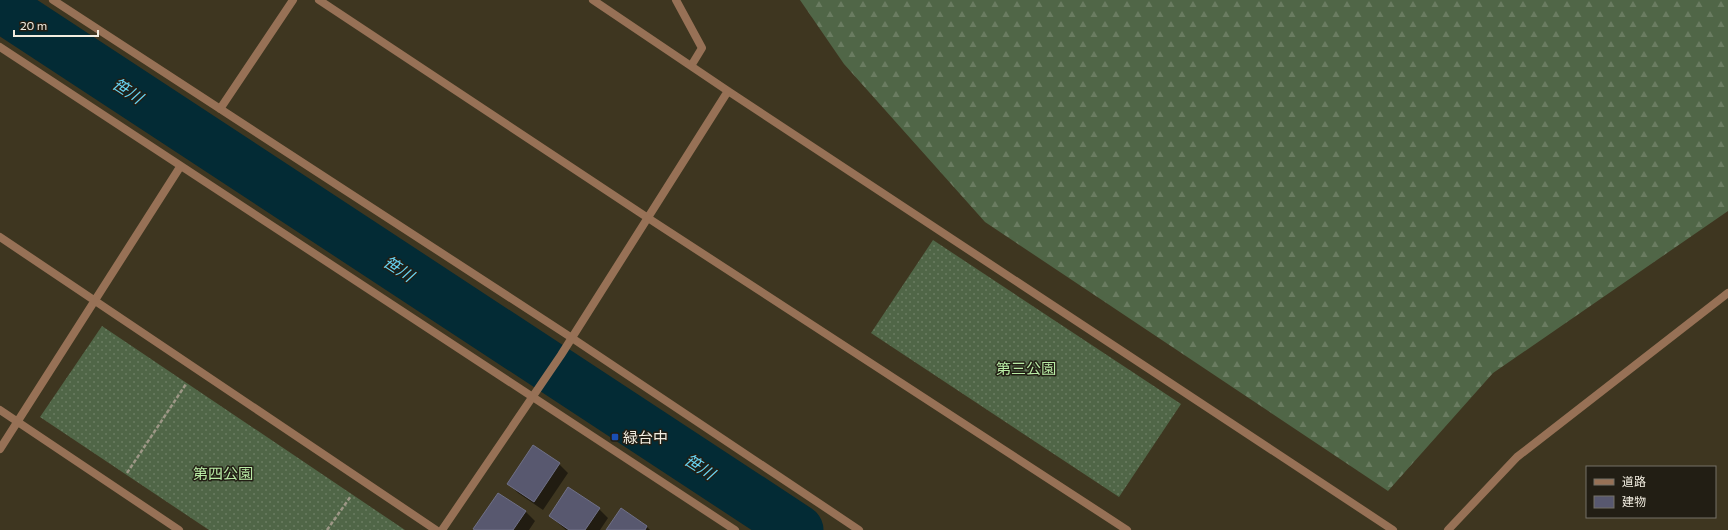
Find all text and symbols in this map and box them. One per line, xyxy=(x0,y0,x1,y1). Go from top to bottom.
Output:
scale bar xyxy=(14,12,98,38)
text: 20 m xyxy=(20,18,47,32)
water label: 笹川 xyxy=(109,73,148,108)
water label: 笹川 xyxy=(380,251,419,286)
park label: 第三公園 xyxy=(996,359,1056,377)
place label: 緑台中 xyxy=(623,428,668,446)
marker: 緑台中 xyxy=(610,432,620,442)
water label: 笹川 xyxy=(681,449,720,484)
park label: 第四公園 xyxy=(193,464,253,482)
legend xyxy=(1586,466,1716,518)
text: 道路 xyxy=(1622,474,1646,488)
text: 建物 xyxy=(1622,494,1646,508)

